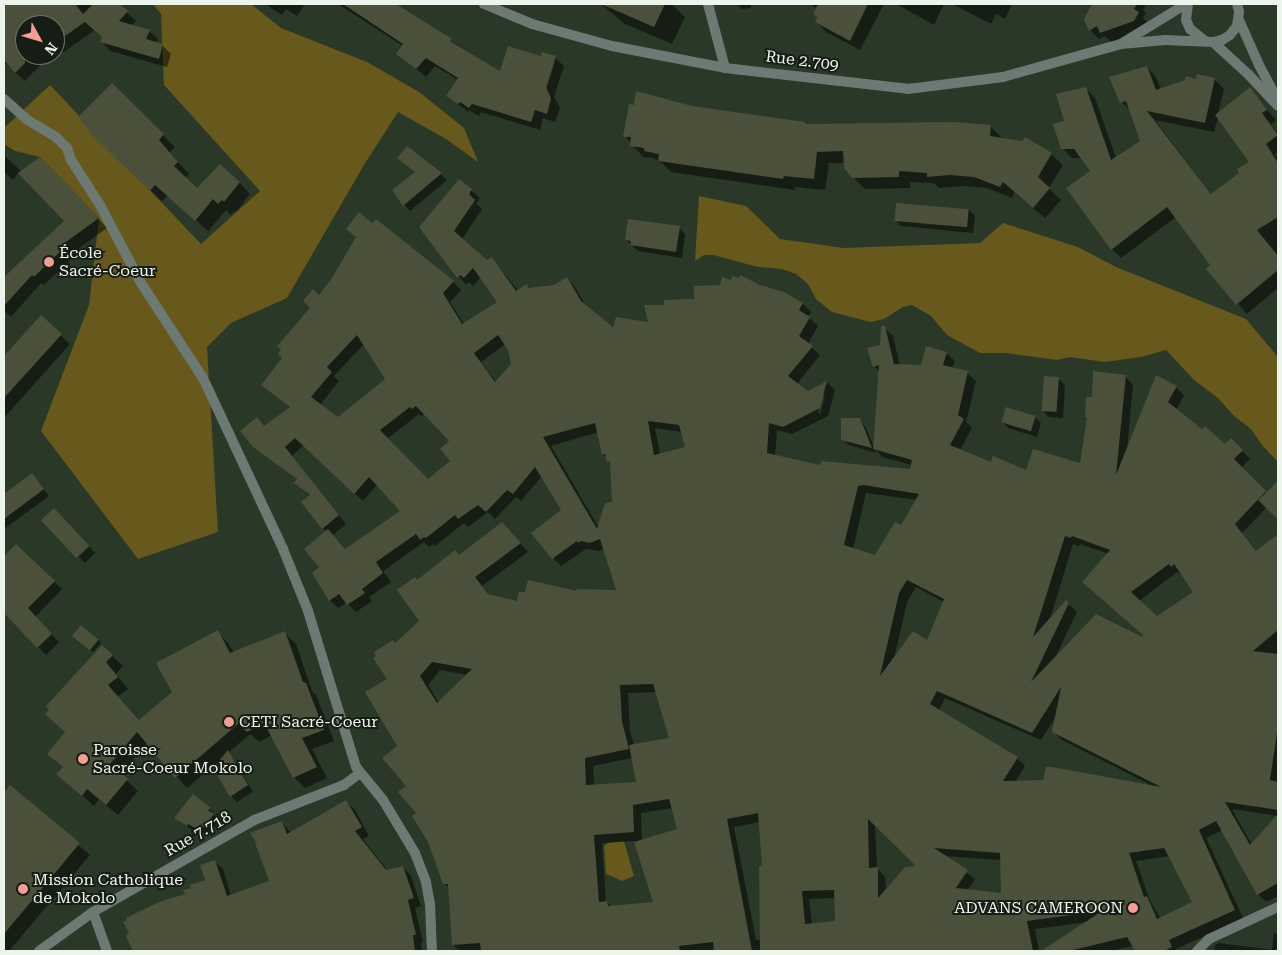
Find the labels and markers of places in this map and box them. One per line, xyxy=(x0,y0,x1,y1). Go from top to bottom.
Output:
place label: École Sacré-Coeur xyxy=(59,243,155,281)
marker: École Sacré-Coeur xyxy=(43,256,55,268)
place label: CETI Sacré-Coeur xyxy=(239,712,378,732)
marker: CETI Sacré-Coeur xyxy=(223,716,235,728)
place label: Paroisse Sacré-Coeur Mokolo xyxy=(93,740,253,778)
marker: Paroisse Sacré-Coeur Mokolo xyxy=(77,753,89,765)
place label: Mission Catholique de Mokolo xyxy=(33,870,183,908)
marker: Mission Catholique de Mokolo xyxy=(17,883,29,895)
place label: ADVANS CAMEROON xyxy=(954,898,1123,918)
marker: ADVANS CAMEROON xyxy=(1127,902,1139,914)

